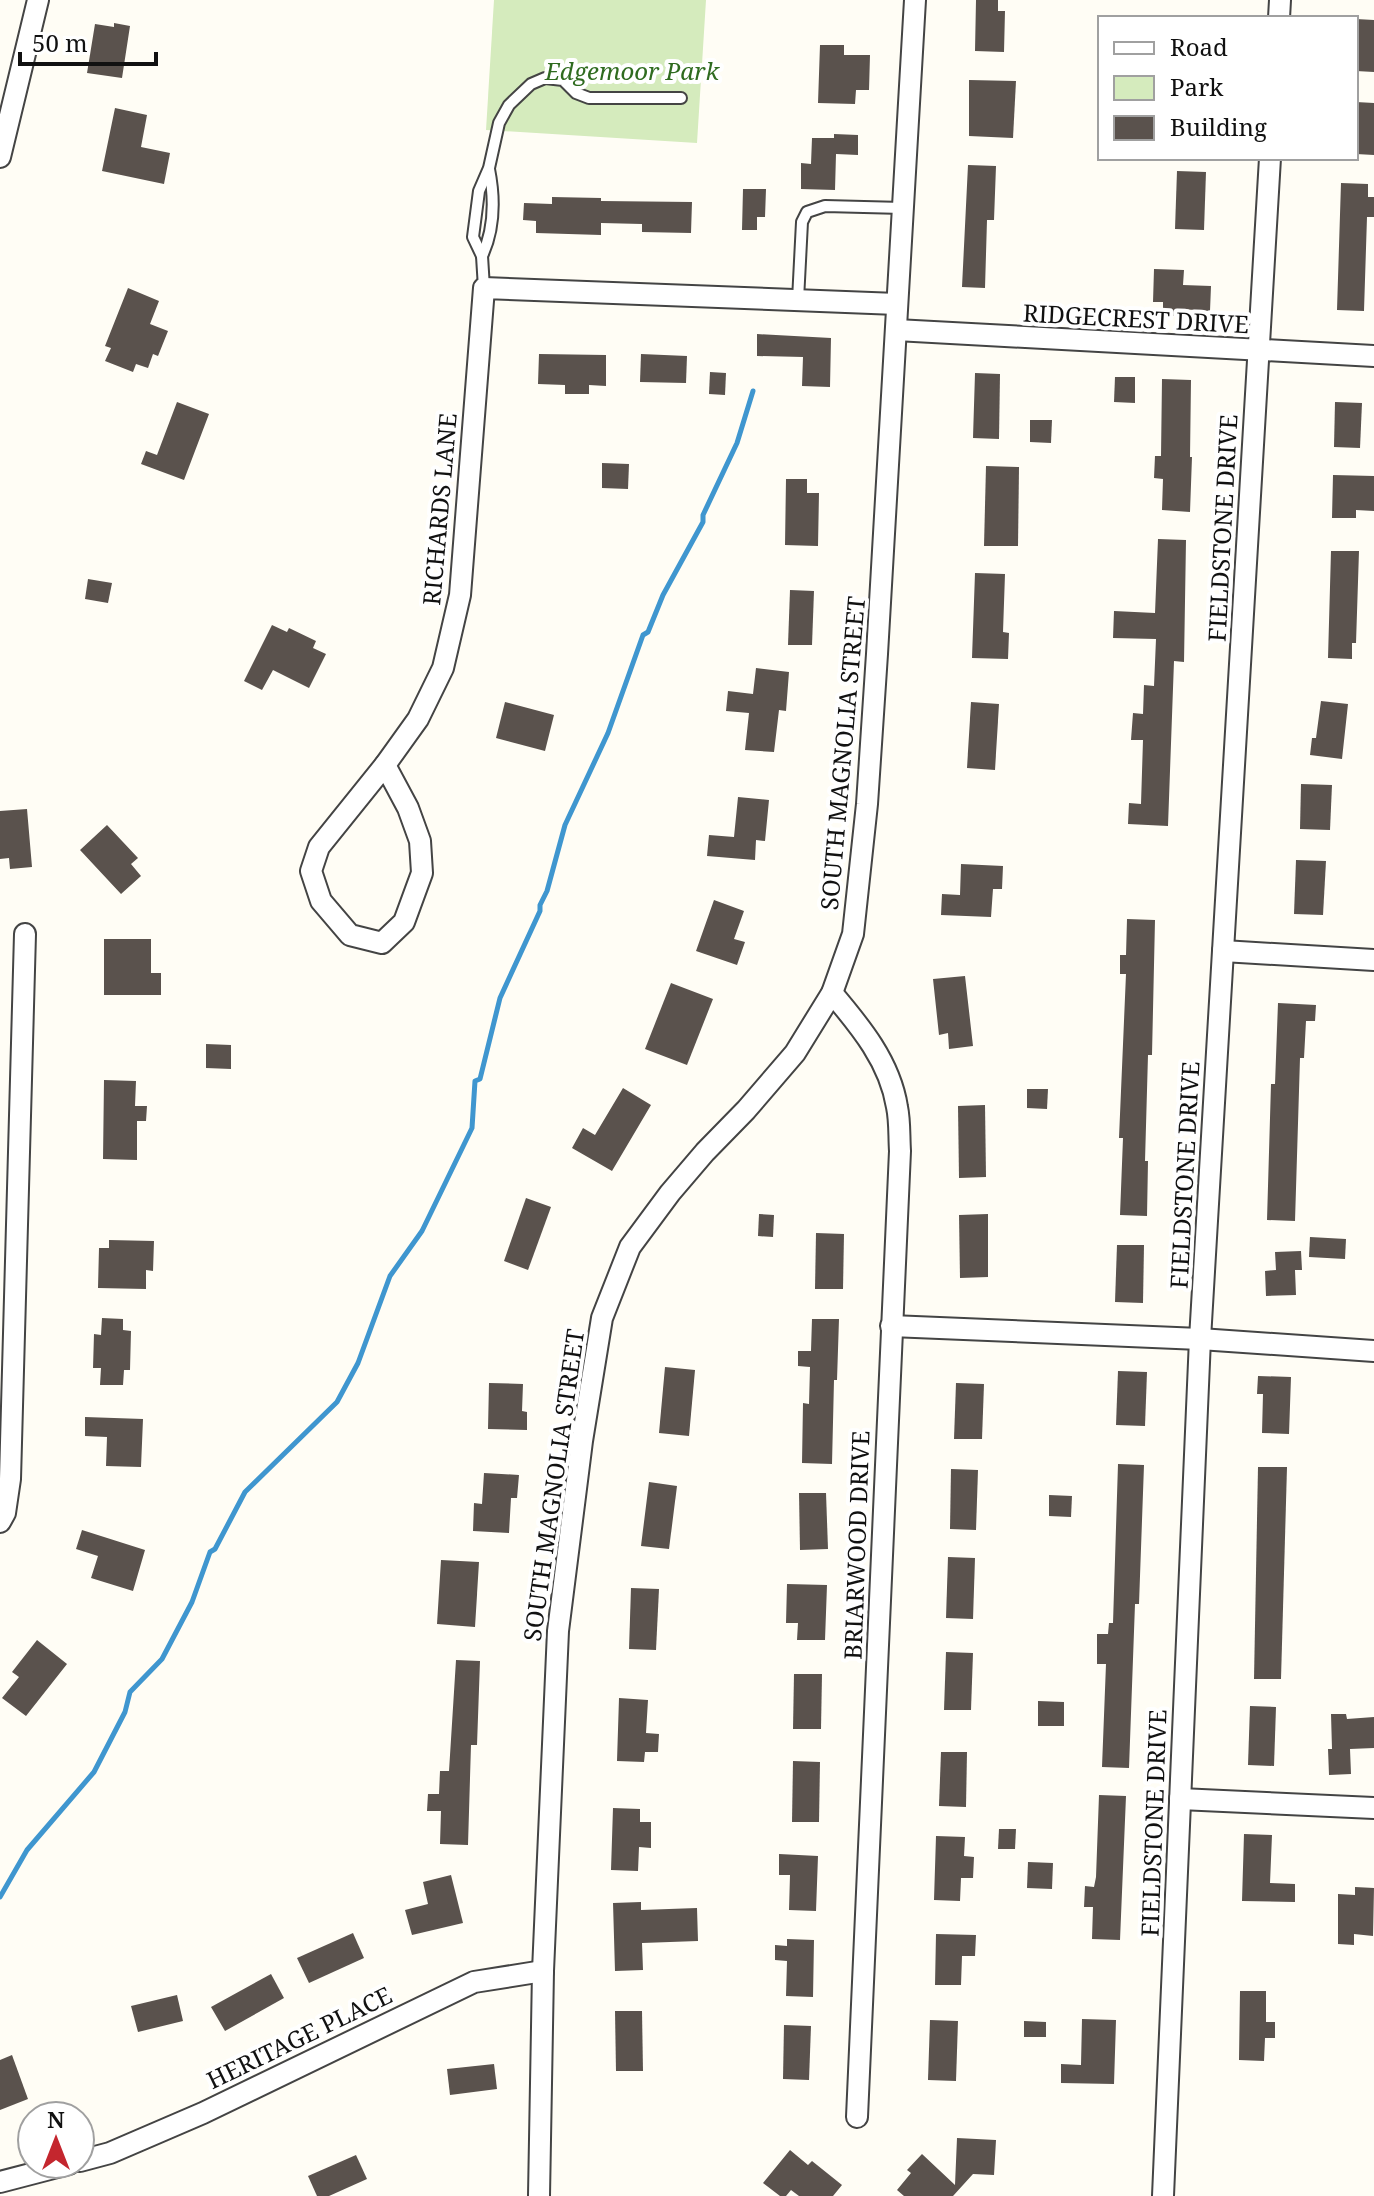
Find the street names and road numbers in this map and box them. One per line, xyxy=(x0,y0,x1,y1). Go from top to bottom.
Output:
street label: RIDGECREST DRIVE xyxy=(1022,296,1250,340)
street label: RICHARDS LANE xyxy=(414,411,464,607)
street label: FIELDSTONE DRIVE xyxy=(1200,413,1244,643)
street label: SOUTH MAGNOLIA STREET xyxy=(812,594,872,911)
street label: FIELDSTONE DRIVE xyxy=(1162,1060,1206,1290)
street label: SOUTH MAGNOLIA STREET xyxy=(515,1327,591,1643)
street label: BRIARWOOD DRIVE xyxy=(836,1430,876,1660)
street label: FIELDSTONE DRIVE xyxy=(1133,1709,1173,1937)
street label: HERITAGE PLACE xyxy=(201,1978,397,2096)

